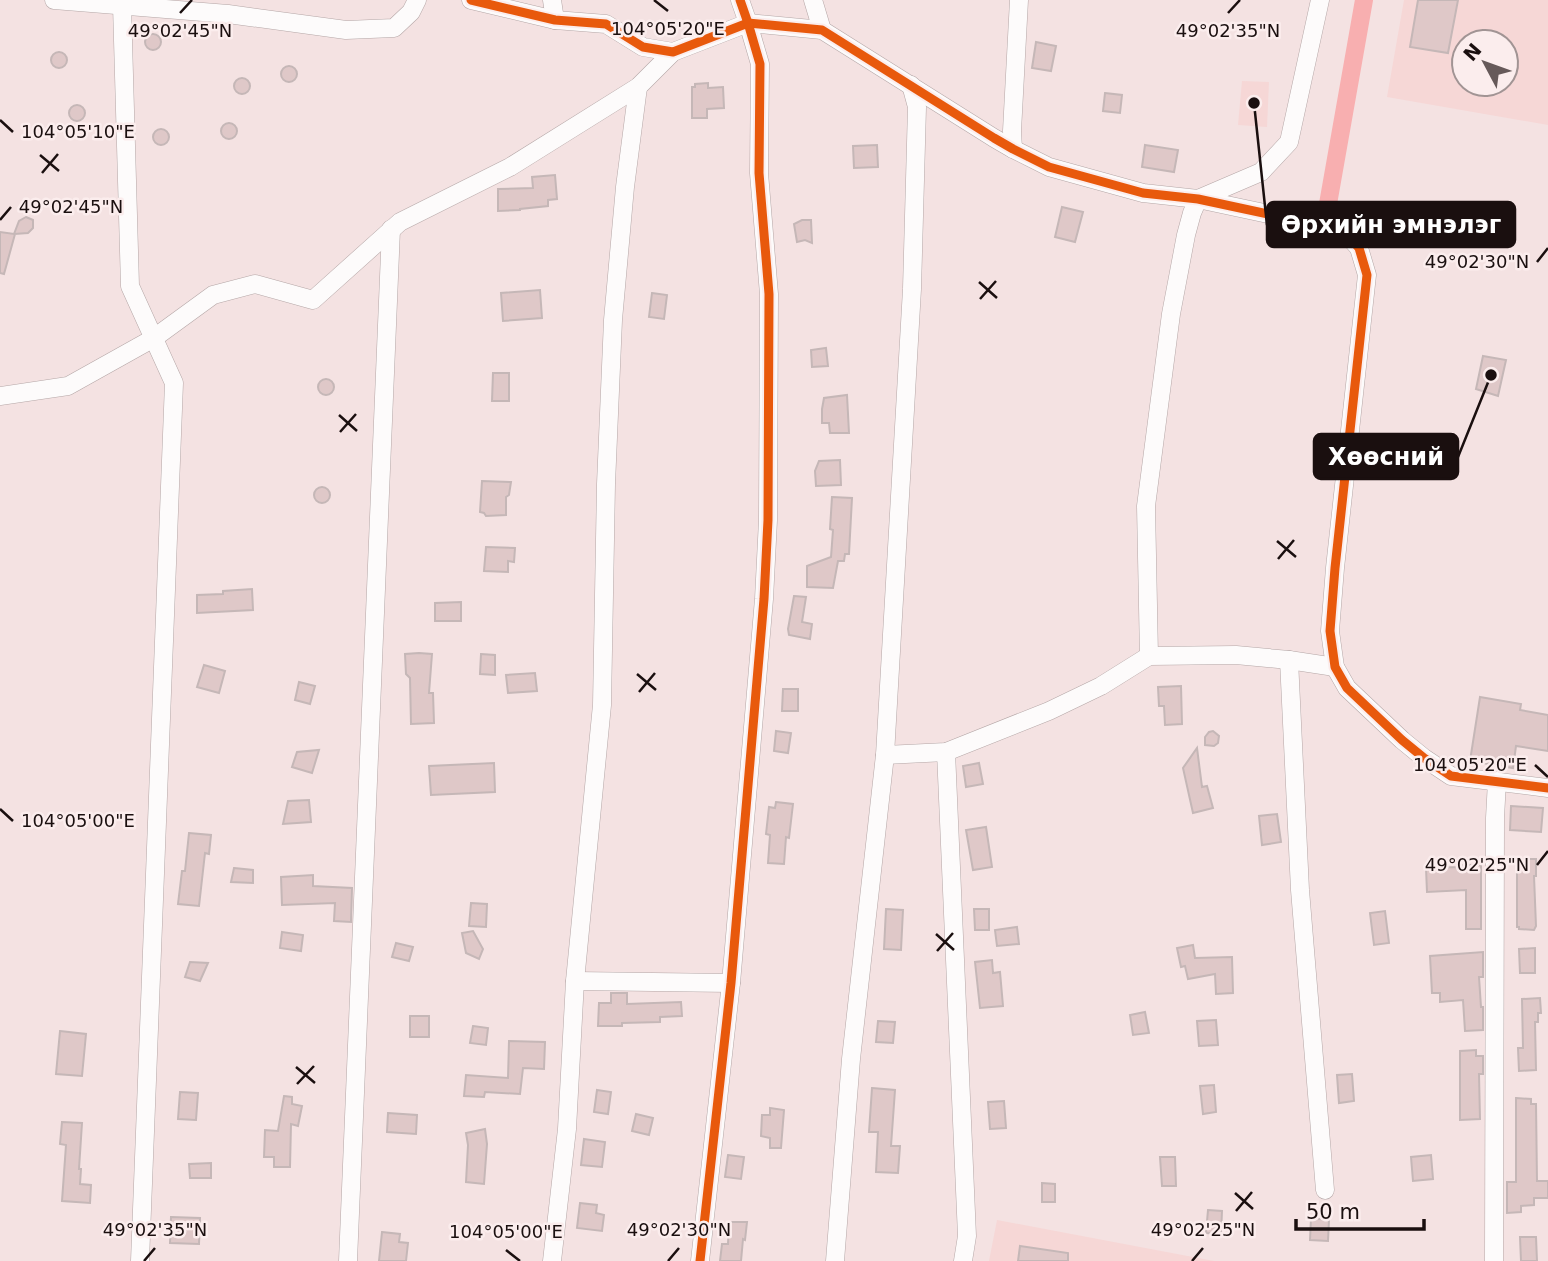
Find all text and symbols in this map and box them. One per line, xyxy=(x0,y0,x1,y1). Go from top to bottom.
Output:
text: 104°05'20"E xyxy=(611,18,725,39)
text: 49°02'45"N xyxy=(128,20,232,41)
text: 49°02'35"N xyxy=(1176,20,1280,41)
north arrow xyxy=(1450,28,1520,98)
text: N xyxy=(1459,39,1486,65)
text: 104°05'10"E xyxy=(21,121,135,142)
text: 49°02'45"N xyxy=(19,196,123,217)
callout: Өрхийн эмнэлэг xyxy=(1267,202,1515,247)
text: Өрхийн эмнэлэг xyxy=(1281,211,1501,239)
text: 49°02'30"N xyxy=(1425,251,1529,272)
callout: Хөөсний xyxy=(1314,434,1458,479)
text: Хөөсний xyxy=(1328,443,1444,471)
text: 104°05'20"E xyxy=(1413,754,1527,775)
text: 104°05'00"E xyxy=(21,810,135,831)
text: 49°02'25"N xyxy=(1425,854,1529,875)
scale bar xyxy=(1296,1188,1424,1232)
text: 50 m xyxy=(1306,1200,1360,1224)
text: 49°02'35"N xyxy=(103,1219,207,1240)
text: 49°02'30"N xyxy=(627,1219,731,1240)
text: 49°02'25"N xyxy=(1151,1219,1255,1240)
text: 104°05'00"E xyxy=(449,1221,563,1242)

